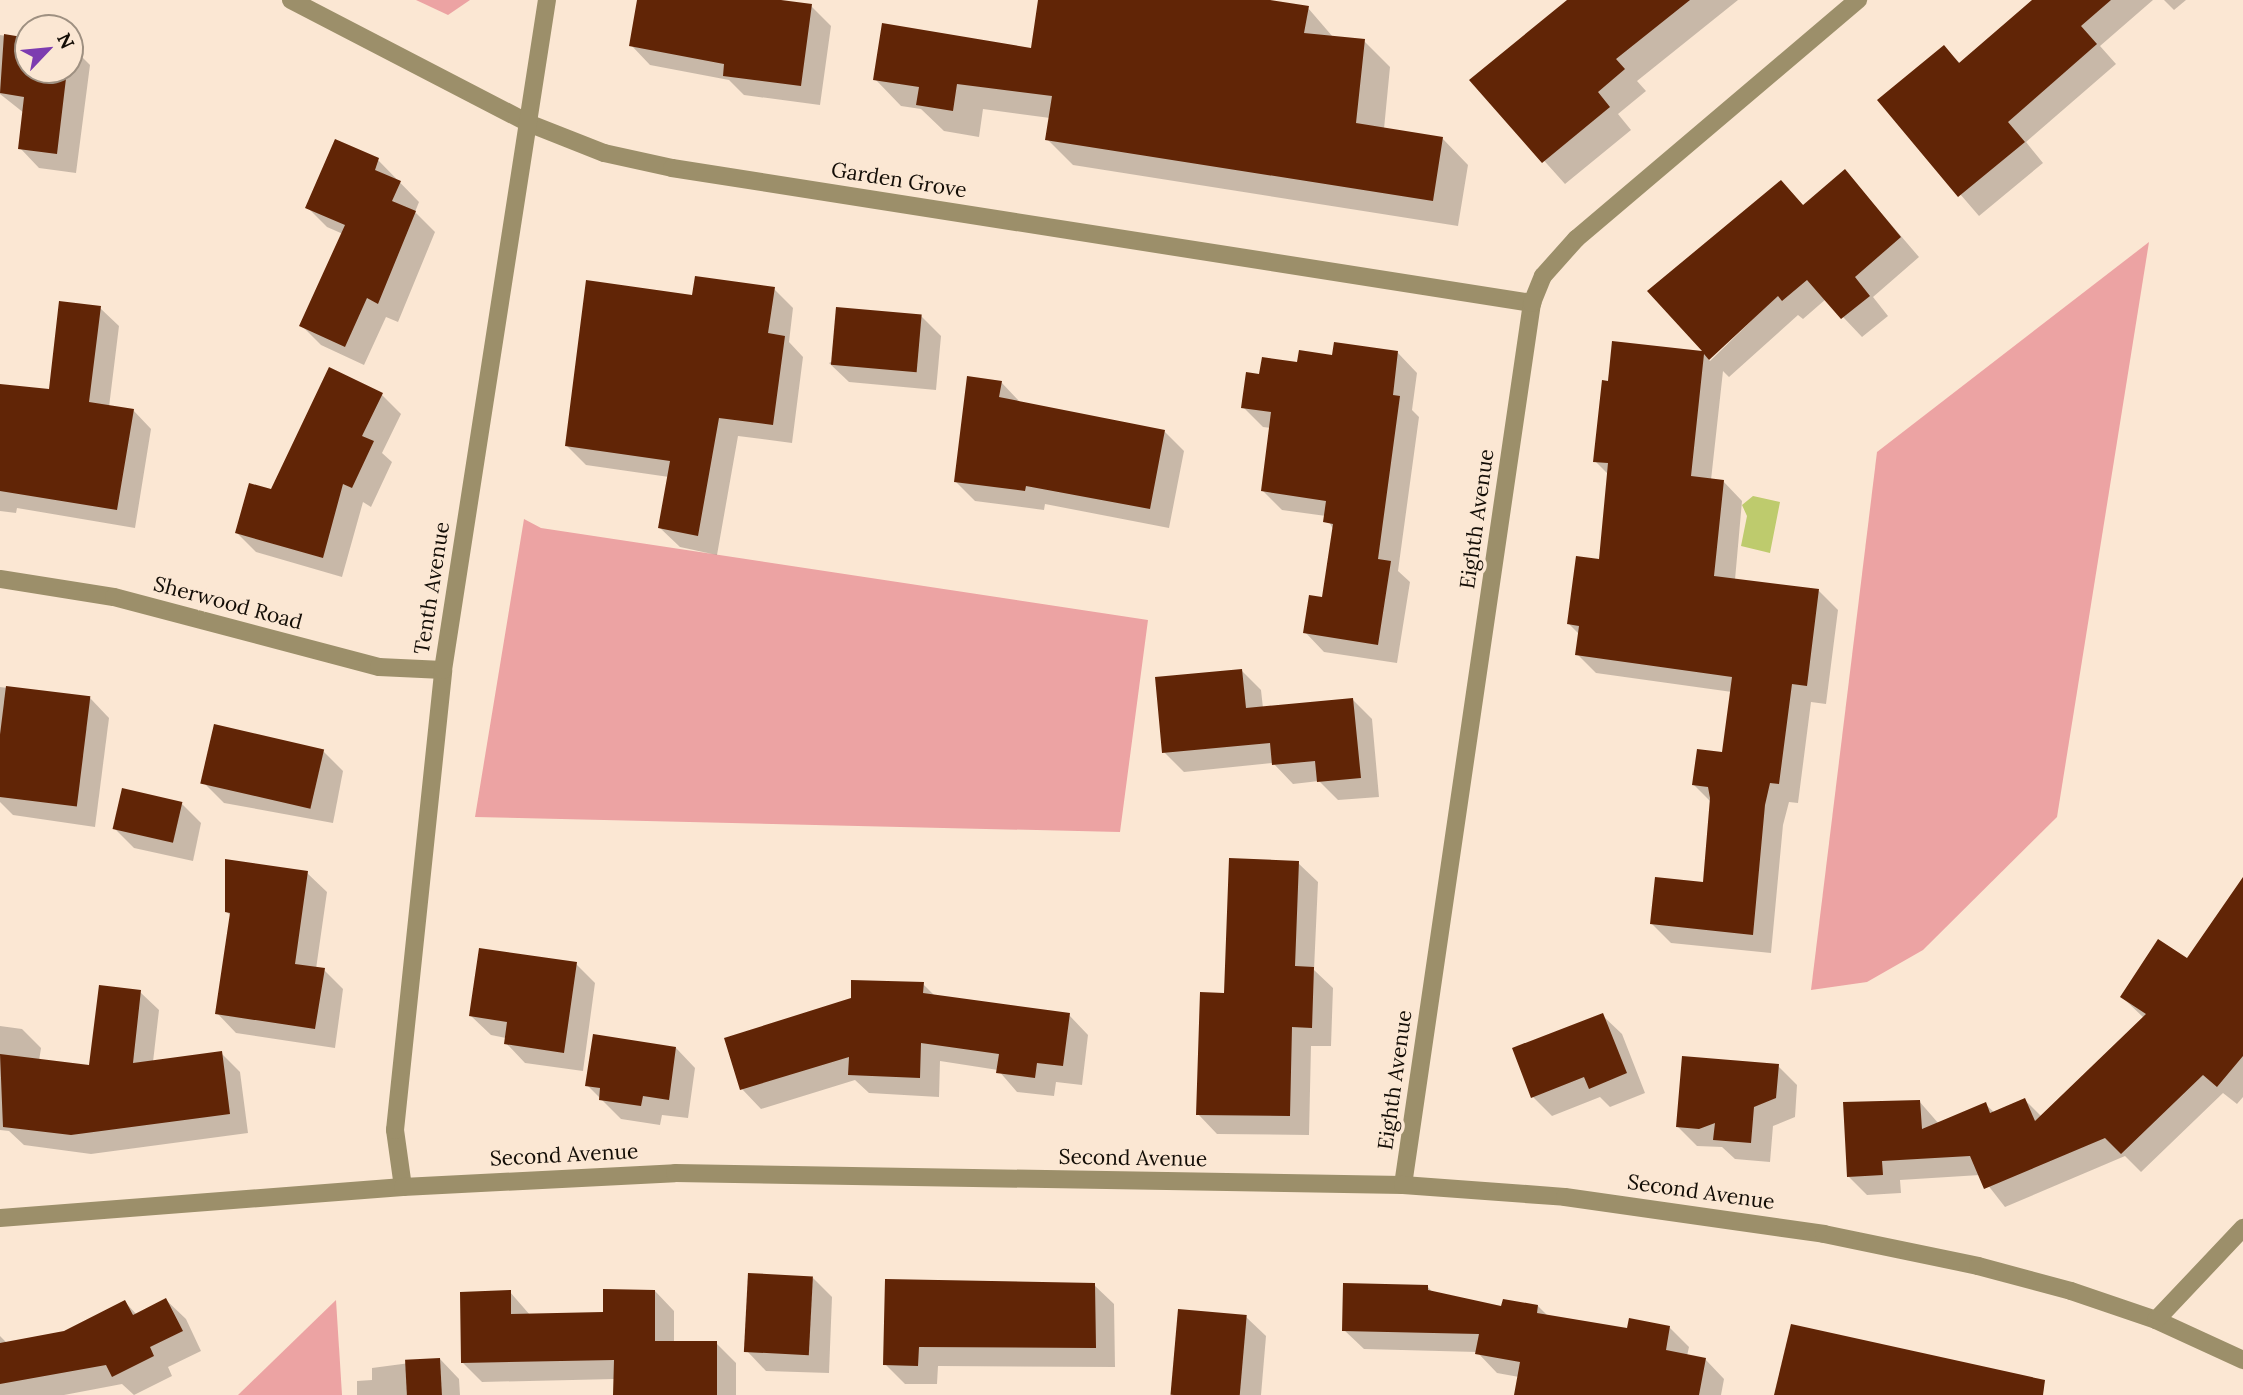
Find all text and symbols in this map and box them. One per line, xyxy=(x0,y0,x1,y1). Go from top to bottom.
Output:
north arrow xyxy=(14,14,84,84)
text: N xyxy=(52,29,80,53)
street label: Garden Grove xyxy=(829,157,969,203)
street label: Eighth Avenue xyxy=(1455,447,1499,591)
street label: Tenth Avenue xyxy=(409,520,455,656)
street label: Sherwood Road xyxy=(151,571,305,635)
street label: Eighth Avenue xyxy=(1373,1008,1417,1152)
street label: Second Avenue xyxy=(489,1139,639,1171)
street label: Second Avenue xyxy=(1058,1144,1208,1172)
street label: Second Avenue xyxy=(1626,1169,1776,1215)

